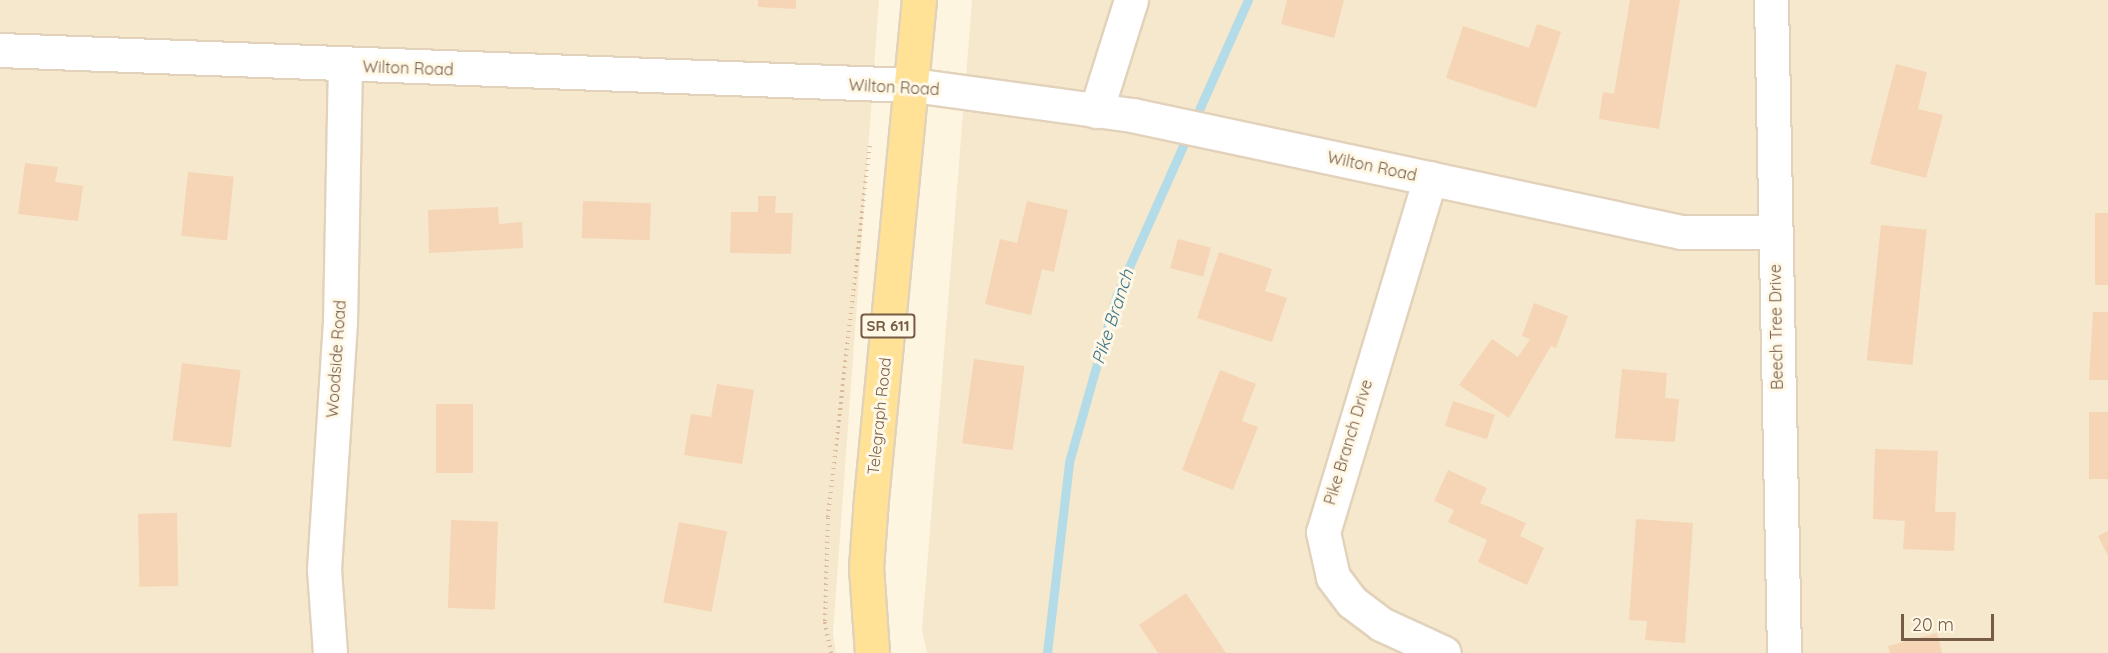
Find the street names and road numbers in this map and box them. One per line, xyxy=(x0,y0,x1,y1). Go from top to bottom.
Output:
street label: Wilton Road xyxy=(362,57,454,79)
street label: Wilton Road xyxy=(848,75,940,99)
street label: Wilton Road xyxy=(1326,147,1418,185)
street label: Beech Tree Drive xyxy=(1765,264,1787,390)
street label: Woodside Road xyxy=(322,299,350,419)
road number: SR 611 xyxy=(860,314,916,338)
street label: Telegraph Road xyxy=(863,356,895,476)
street label: Pike Branch Drive xyxy=(1320,377,1376,507)

